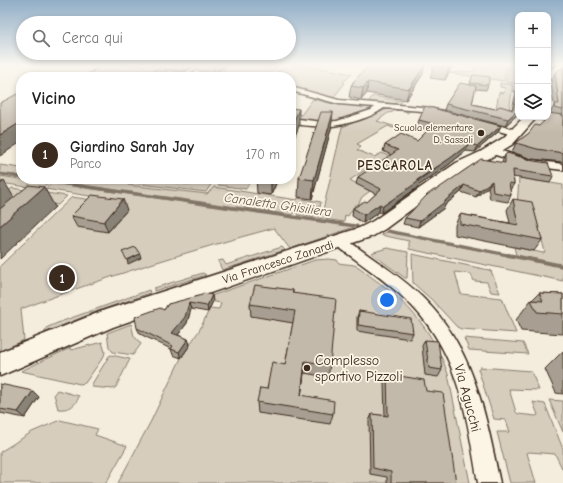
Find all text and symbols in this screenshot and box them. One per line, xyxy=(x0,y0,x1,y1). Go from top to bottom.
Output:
map controls xyxy=(515,12,551,120)
button: + xyxy=(515,12,551,48)
search box xyxy=(16,16,296,60)
icon: search xyxy=(30,27,52,49)
text: Cerca qui xyxy=(62,29,123,47)
button: − xyxy=(515,48,551,84)
button: layers xyxy=(515,84,551,120)
text: Vicino xyxy=(32,89,75,108)
place label: Scuola elementare D. Sassoli xyxy=(394,122,473,146)
marker: Scuola elementare D. Sassoli xyxy=(476,128,486,138)
text: Giardino Sarah Jay xyxy=(70,138,194,156)
text: 1 xyxy=(42,147,48,162)
text: 170 m xyxy=(246,147,280,162)
text: Parco xyxy=(70,156,101,171)
district label: PESCAROLA xyxy=(357,158,433,173)
water label: Canaletta Ghisiliera xyxy=(223,190,333,220)
street label: Via Francesco Zanardi xyxy=(221,237,335,287)
pin: 1 xyxy=(49,263,75,293)
your location xyxy=(377,290,397,310)
place label: Complesso sportivo Pizzoli xyxy=(315,352,403,385)
street label: Via Agucchi xyxy=(450,362,485,434)
marker: Complesso sportivo Pizzoli xyxy=(302,363,312,373)

